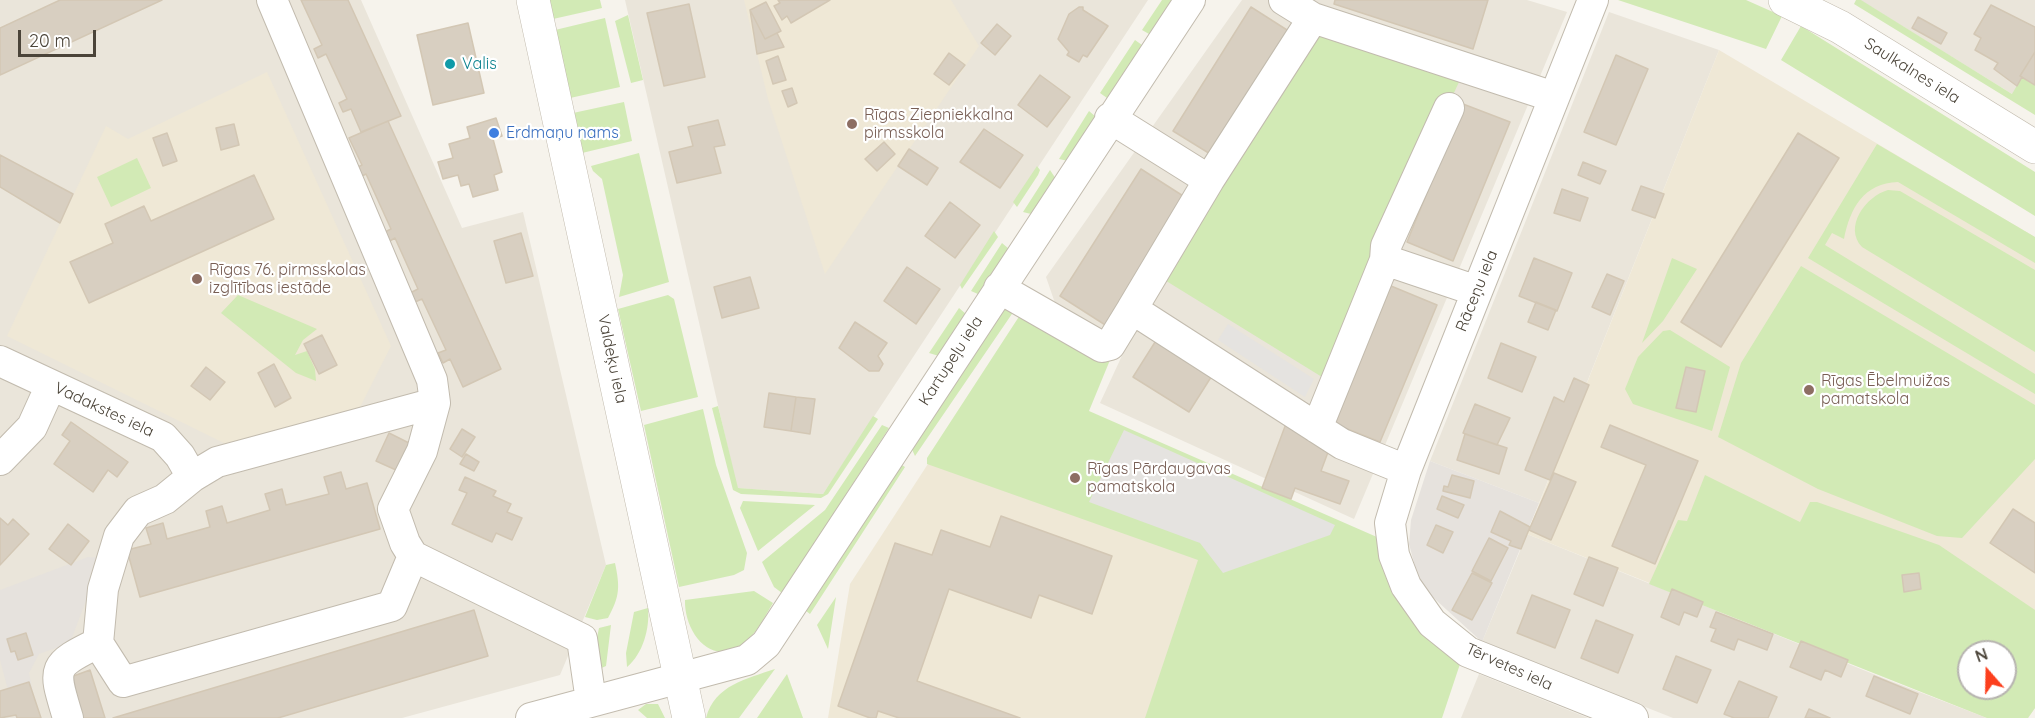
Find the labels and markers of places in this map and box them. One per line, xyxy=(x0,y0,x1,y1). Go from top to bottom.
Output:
place label: Valis xyxy=(462,54,497,74)
marker: Valis xyxy=(443,57,457,71)
place label: Rīgas Ziepniekkalna pirmsskola xyxy=(864,105,1013,143)
marker: Rīgas Ziepniekkalna pirmsskola xyxy=(845,117,859,131)
place label: Erdmaņu nams xyxy=(506,123,619,143)
marker: Erdmaņu nams xyxy=(487,126,501,140)
place label: Rīgas 76. pirmsskolas izglītības iestāde xyxy=(209,260,366,298)
marker: Rīgas 76. pirmsskolas izglītības iestāde xyxy=(190,272,204,286)
place label: Rīgas Ēbelmuižas pamatskola xyxy=(1821,371,1950,409)
marker: Rīgas Ēbelmuižas pamatskola xyxy=(1802,383,1816,397)
place label: Rīgas Pārdaugavas pamatskola xyxy=(1087,459,1231,497)
marker: Rīgas Pārdaugavas pamatskola xyxy=(1068,471,1082,485)

